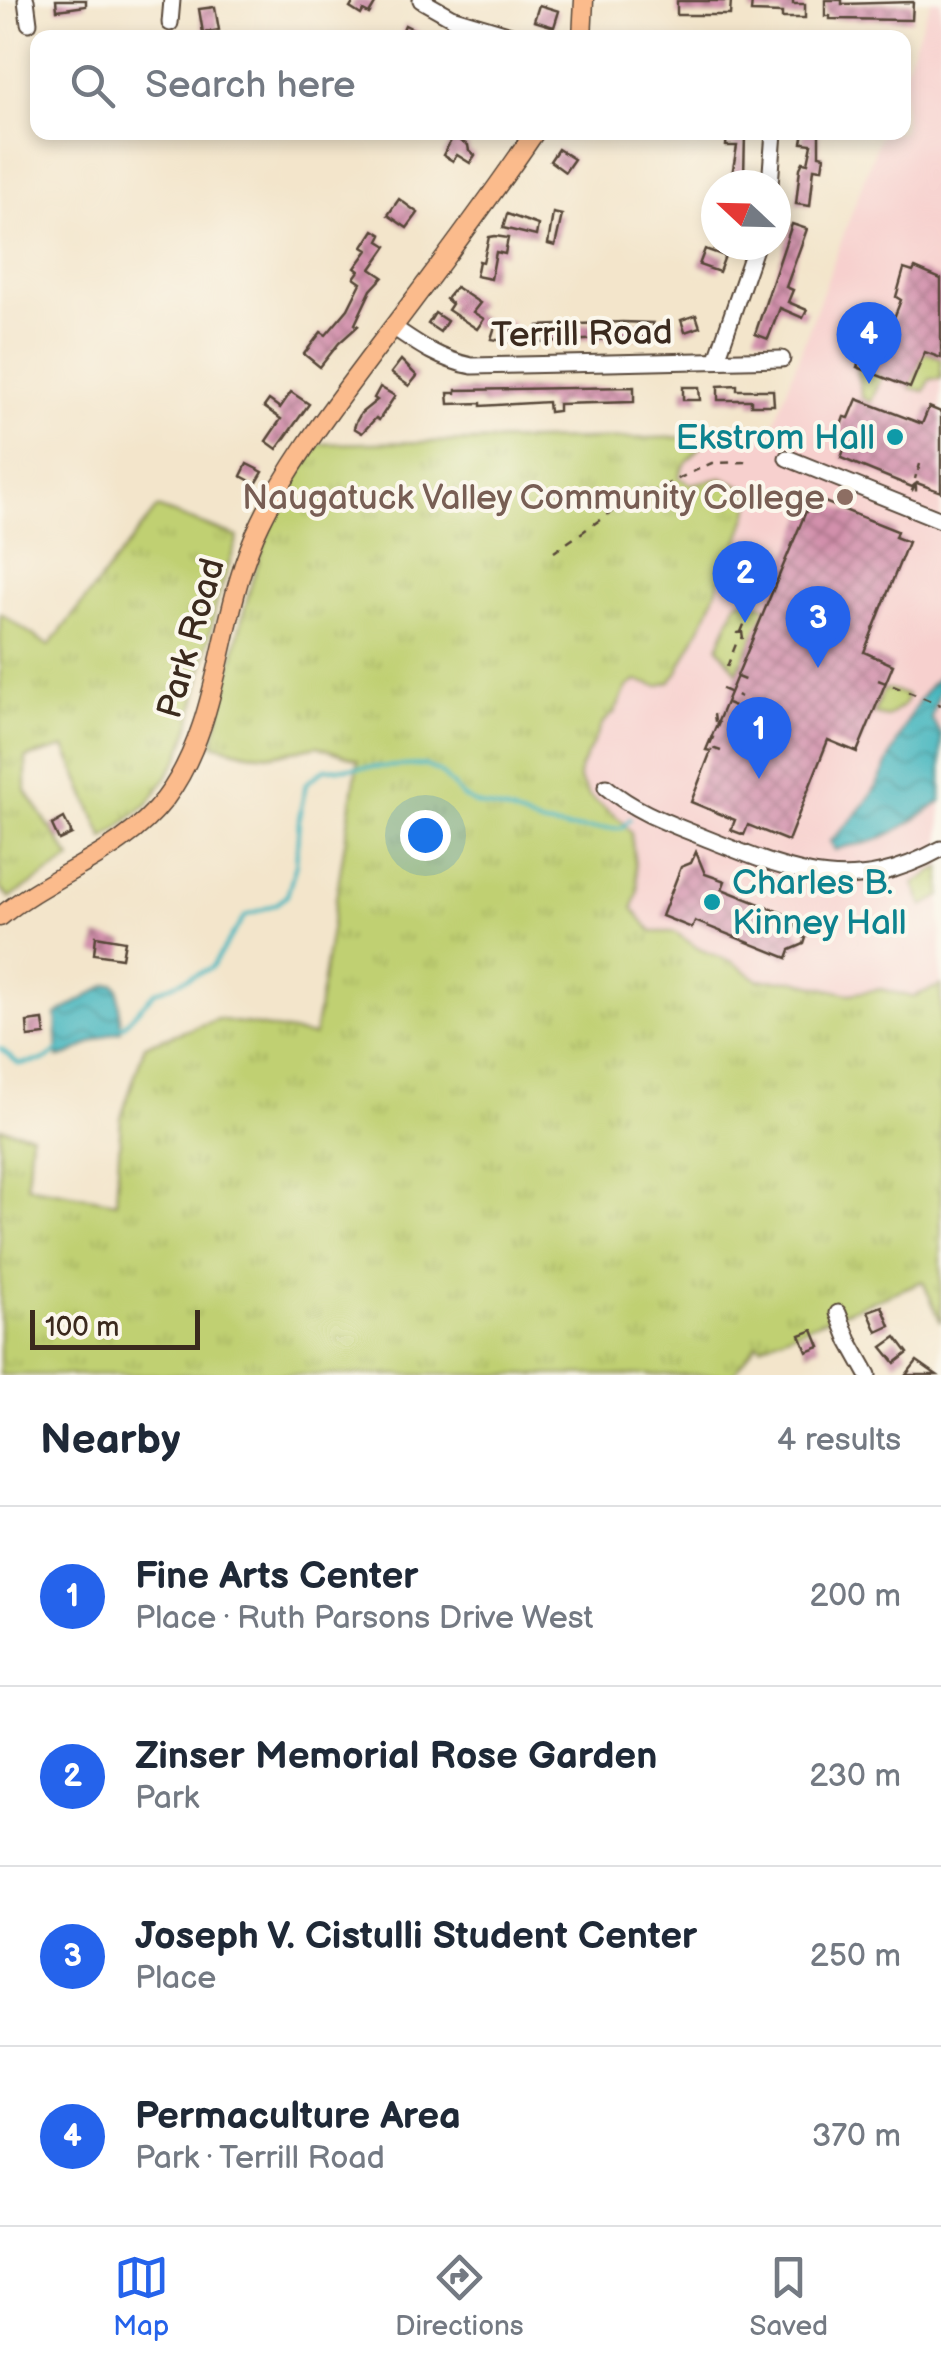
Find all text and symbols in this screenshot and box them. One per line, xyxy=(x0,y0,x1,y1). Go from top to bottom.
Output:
search box xyxy=(30,30,911,140)
icon: search xyxy=(65,58,120,113)
text: Search here xyxy=(145,63,356,108)
north arrow xyxy=(701,170,791,260)
pin: 4 xyxy=(836,302,902,384)
street label: Terrill Road xyxy=(491,311,673,358)
place label: Ekstrom Hall xyxy=(675,417,875,460)
marker: Ekstrom Hall xyxy=(884,426,906,448)
place label: Naugatuck Valley Community College xyxy=(242,477,825,520)
marker: Naugatuck Valley Community College xyxy=(834,486,856,508)
pin: 2 xyxy=(712,540,778,623)
street label: Park Road xyxy=(148,554,235,723)
pin: 3 xyxy=(786,586,850,668)
pin: 1 xyxy=(726,696,792,779)
your location xyxy=(400,810,451,861)
place label: Charles B. Kinney Hall xyxy=(732,862,907,945)
marker: Charles B. Kinney Hall xyxy=(701,891,723,913)
scale bar xyxy=(30,1305,200,1350)
text: 100 m xyxy=(45,1311,119,1344)
text: Nearby xyxy=(40,1415,180,1466)
text: 4 results xyxy=(777,1421,901,1460)
text: Fine Arts Center xyxy=(135,1554,418,1599)
text: 1 xyxy=(66,1577,79,1616)
text: 200 m xyxy=(809,1577,901,1616)
text: Place · Ruth Parsons Drive West xyxy=(135,1599,593,1638)
text: Zinser Memorial Rose Garden xyxy=(135,1734,657,1779)
text: 2 xyxy=(63,1757,82,1796)
text: 230 m xyxy=(809,1757,901,1796)
text: Park xyxy=(135,1779,199,1818)
text: Joseph V. Cistulli Student Center xyxy=(135,1914,697,1959)
text: 3 xyxy=(63,1937,82,1976)
text: 250 m xyxy=(810,1937,901,1976)
text: Place xyxy=(135,1959,216,1998)
text: Permaculture Area xyxy=(135,2094,461,2139)
text: 4 xyxy=(63,2117,82,2156)
text: 370 m xyxy=(812,2117,901,2156)
text: Park · Terrill Road xyxy=(135,2139,385,2178)
tab: Map xyxy=(113,2250,169,2343)
tab: Directions xyxy=(395,2250,524,2343)
tab: Saved xyxy=(750,2250,828,2343)

